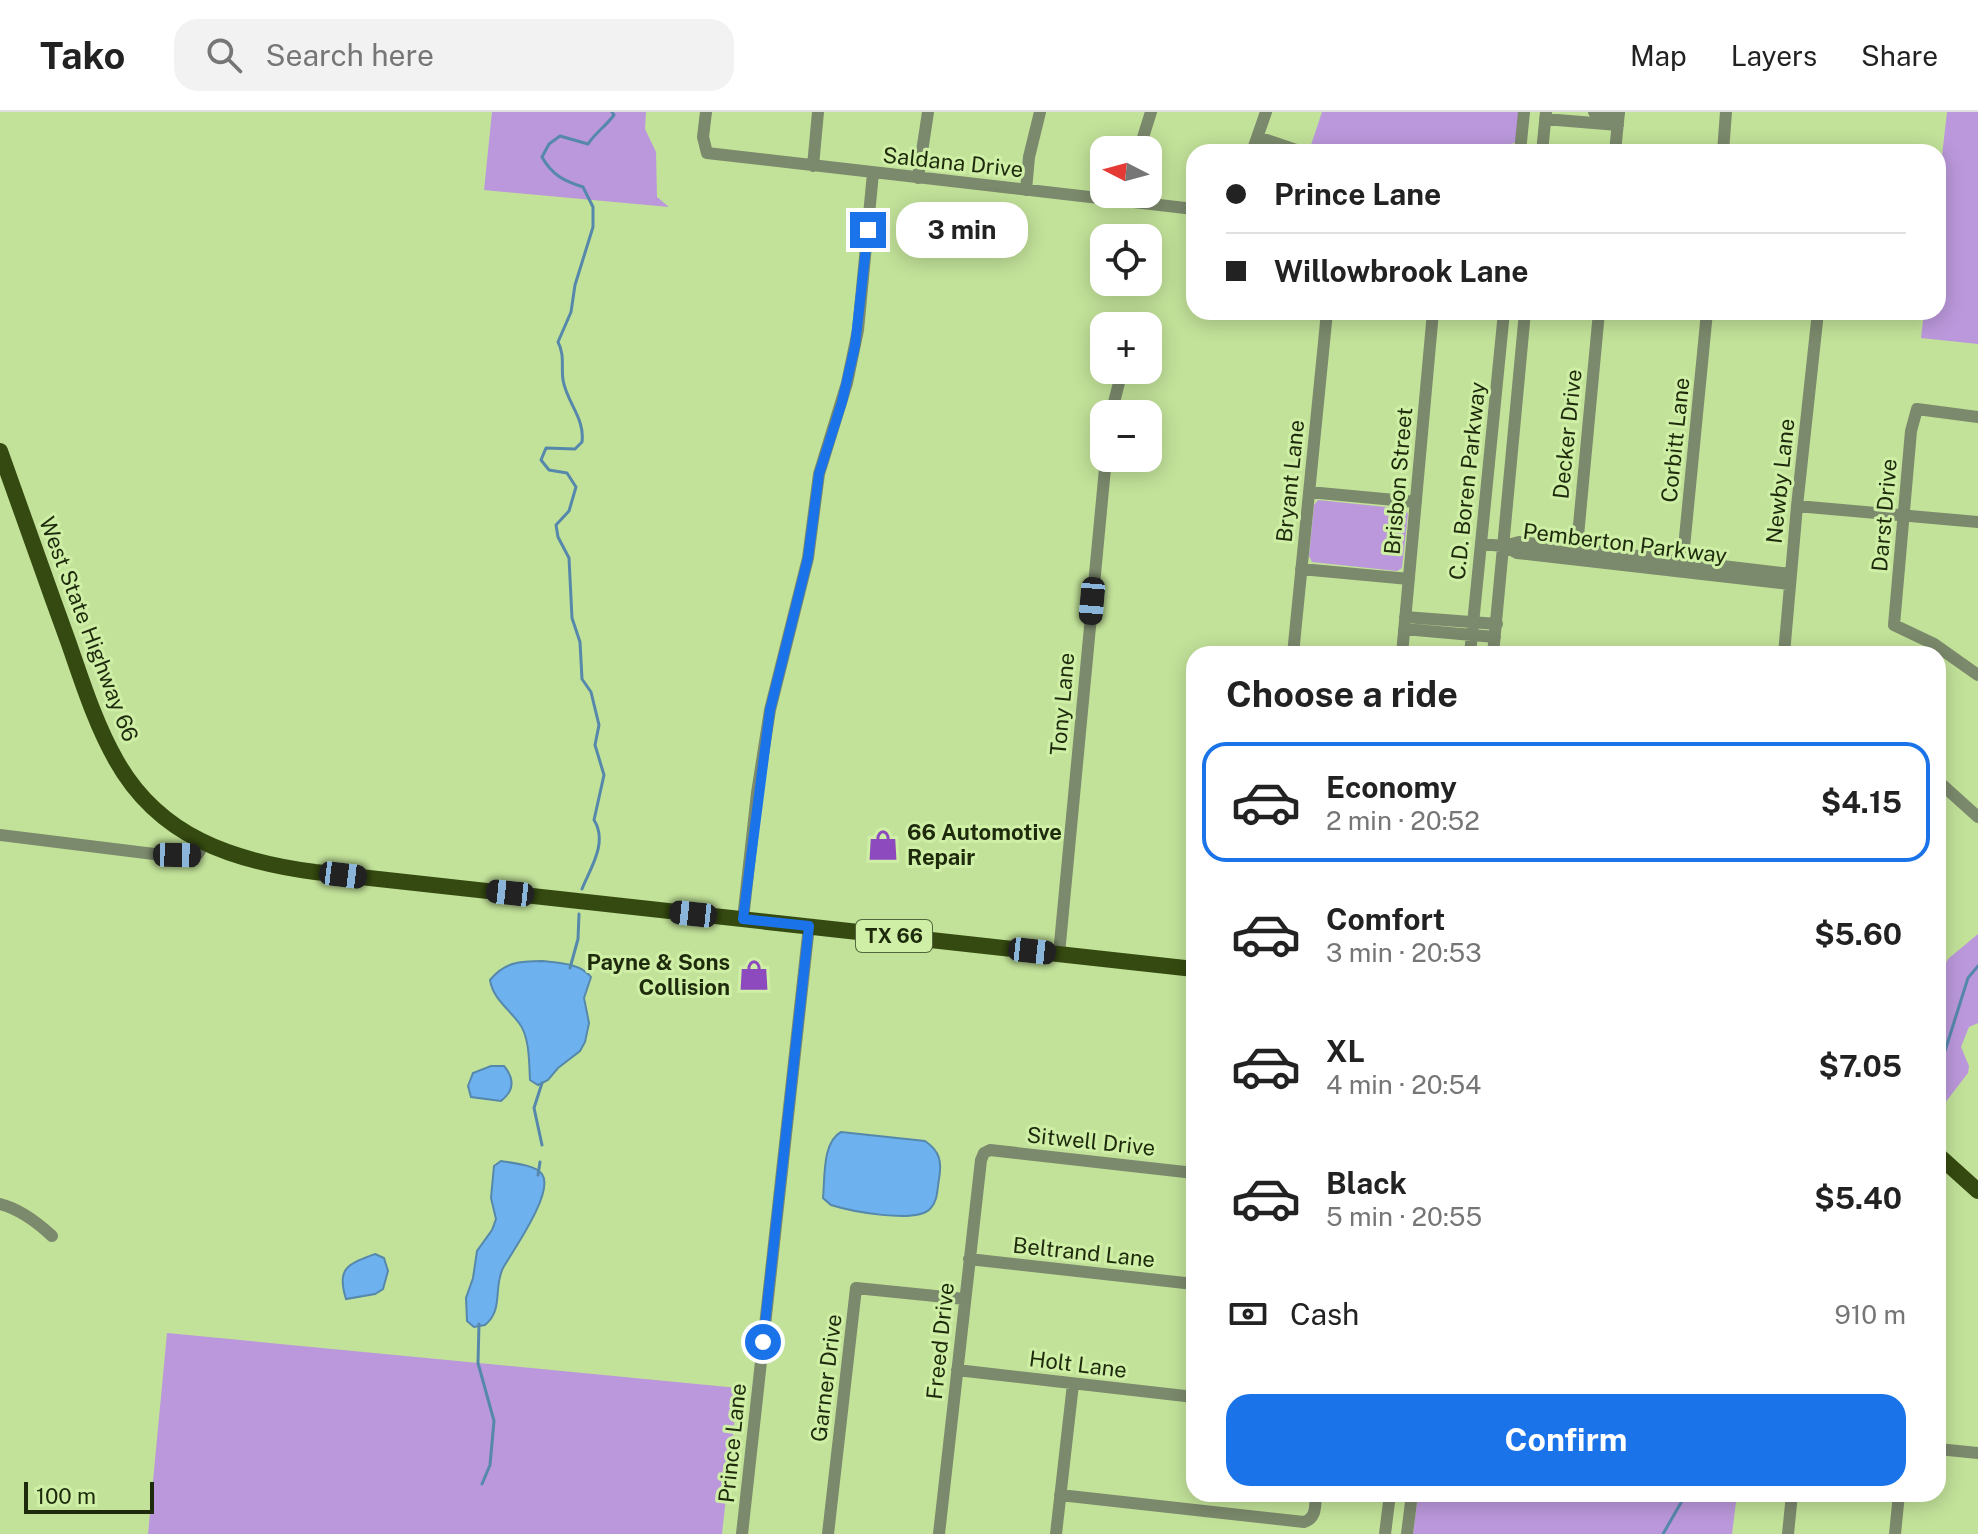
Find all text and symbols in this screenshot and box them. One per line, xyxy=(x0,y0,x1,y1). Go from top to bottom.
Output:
search box xyxy=(174,19,734,91)
text: Tako xyxy=(40,33,126,78)
icon: search xyxy=(202,33,246,77)
text: Search here xyxy=(266,37,434,73)
text: Map xyxy=(1630,39,1687,72)
text: Layers xyxy=(1731,39,1817,72)
text: Share xyxy=(1861,39,1938,72)
north arrow xyxy=(1090,136,1162,208)
map controls xyxy=(1090,136,1162,472)
street label: Saldana Drive xyxy=(882,142,1024,182)
text: Prince Lane xyxy=(1274,176,1441,212)
callout: 3 min xyxy=(896,202,1028,258)
route end xyxy=(850,212,886,248)
text: 3 min xyxy=(928,214,996,245)
button: locate xyxy=(1090,224,1162,296)
text: Willowbrook Lane xyxy=(1274,253,1528,289)
button: + xyxy=(1090,312,1162,384)
street label: Decker Drive xyxy=(1547,368,1587,500)
street label: Corbitt Lane xyxy=(1655,376,1695,504)
street label: C.D. Boren Parkway xyxy=(1444,380,1490,581)
button: − xyxy=(1090,400,1162,472)
street label: Brisbon Street xyxy=(1379,406,1417,556)
street label: Newby Lane xyxy=(1761,417,1799,545)
street label: Bryant Lane xyxy=(1271,418,1309,544)
street label: Darst Drive xyxy=(1866,457,1902,573)
street label: West State Highway 66 xyxy=(34,513,144,745)
street label: Pemberton Parkway xyxy=(1521,518,1729,568)
car xyxy=(1078,576,1106,626)
street label: Tony Lane xyxy=(1045,652,1079,756)
text: Choose a ride xyxy=(1226,673,1458,715)
icon: car xyxy=(1230,766,1302,838)
text: Economy xyxy=(1326,769,1457,805)
text: $4.15 xyxy=(1821,784,1902,820)
text: 2 min · 20:52 xyxy=(1326,805,1480,836)
place label: 66 Automotive Repair xyxy=(907,819,1062,870)
shop icon: 66 Automotive Repair xyxy=(866,828,900,862)
car xyxy=(153,843,201,867)
car xyxy=(318,860,368,890)
car xyxy=(485,879,535,907)
icon: car xyxy=(1230,898,1302,970)
car xyxy=(668,900,718,928)
text: Comfort xyxy=(1326,901,1445,937)
text: $5.60 xyxy=(1814,916,1902,952)
road number: TX 66 xyxy=(856,920,932,952)
car xyxy=(1007,937,1057,965)
text: 3 min · 20:53 xyxy=(1326,937,1482,968)
place label: Payne & Sons Collision xyxy=(586,949,730,1000)
shop icon: Payne & Sons Collision xyxy=(737,958,771,992)
icon: car xyxy=(1230,1030,1302,1102)
text: XL xyxy=(1326,1033,1365,1069)
text: $7.05 xyxy=(1819,1048,1902,1084)
text: 4 min · 20:54 xyxy=(1326,1069,1481,1100)
street label: Sitwell Drive xyxy=(1025,1121,1157,1161)
icon: car xyxy=(1230,1162,1302,1234)
text: Black xyxy=(1326,1165,1407,1201)
text: $5.40 xyxy=(1814,1180,1902,1216)
text: 5 min · 20:55 xyxy=(1326,1201,1482,1232)
street label: Beltrand Lane xyxy=(1012,1232,1156,1272)
street label: Freed Drive xyxy=(921,1281,959,1401)
icon: cash xyxy=(1226,1292,1270,1336)
text: Cash xyxy=(1290,1296,1359,1332)
text: 910 m xyxy=(1834,1299,1906,1330)
street label: Garner Drive xyxy=(805,1313,847,1443)
route start xyxy=(745,1324,781,1360)
street label: Holt Lane xyxy=(1028,1345,1128,1383)
street label: Prince Lane xyxy=(713,1382,751,1504)
button: Confirm xyxy=(1226,1394,1906,1486)
scale bar xyxy=(24,1478,154,1514)
text: 100 m xyxy=(36,1483,96,1509)

